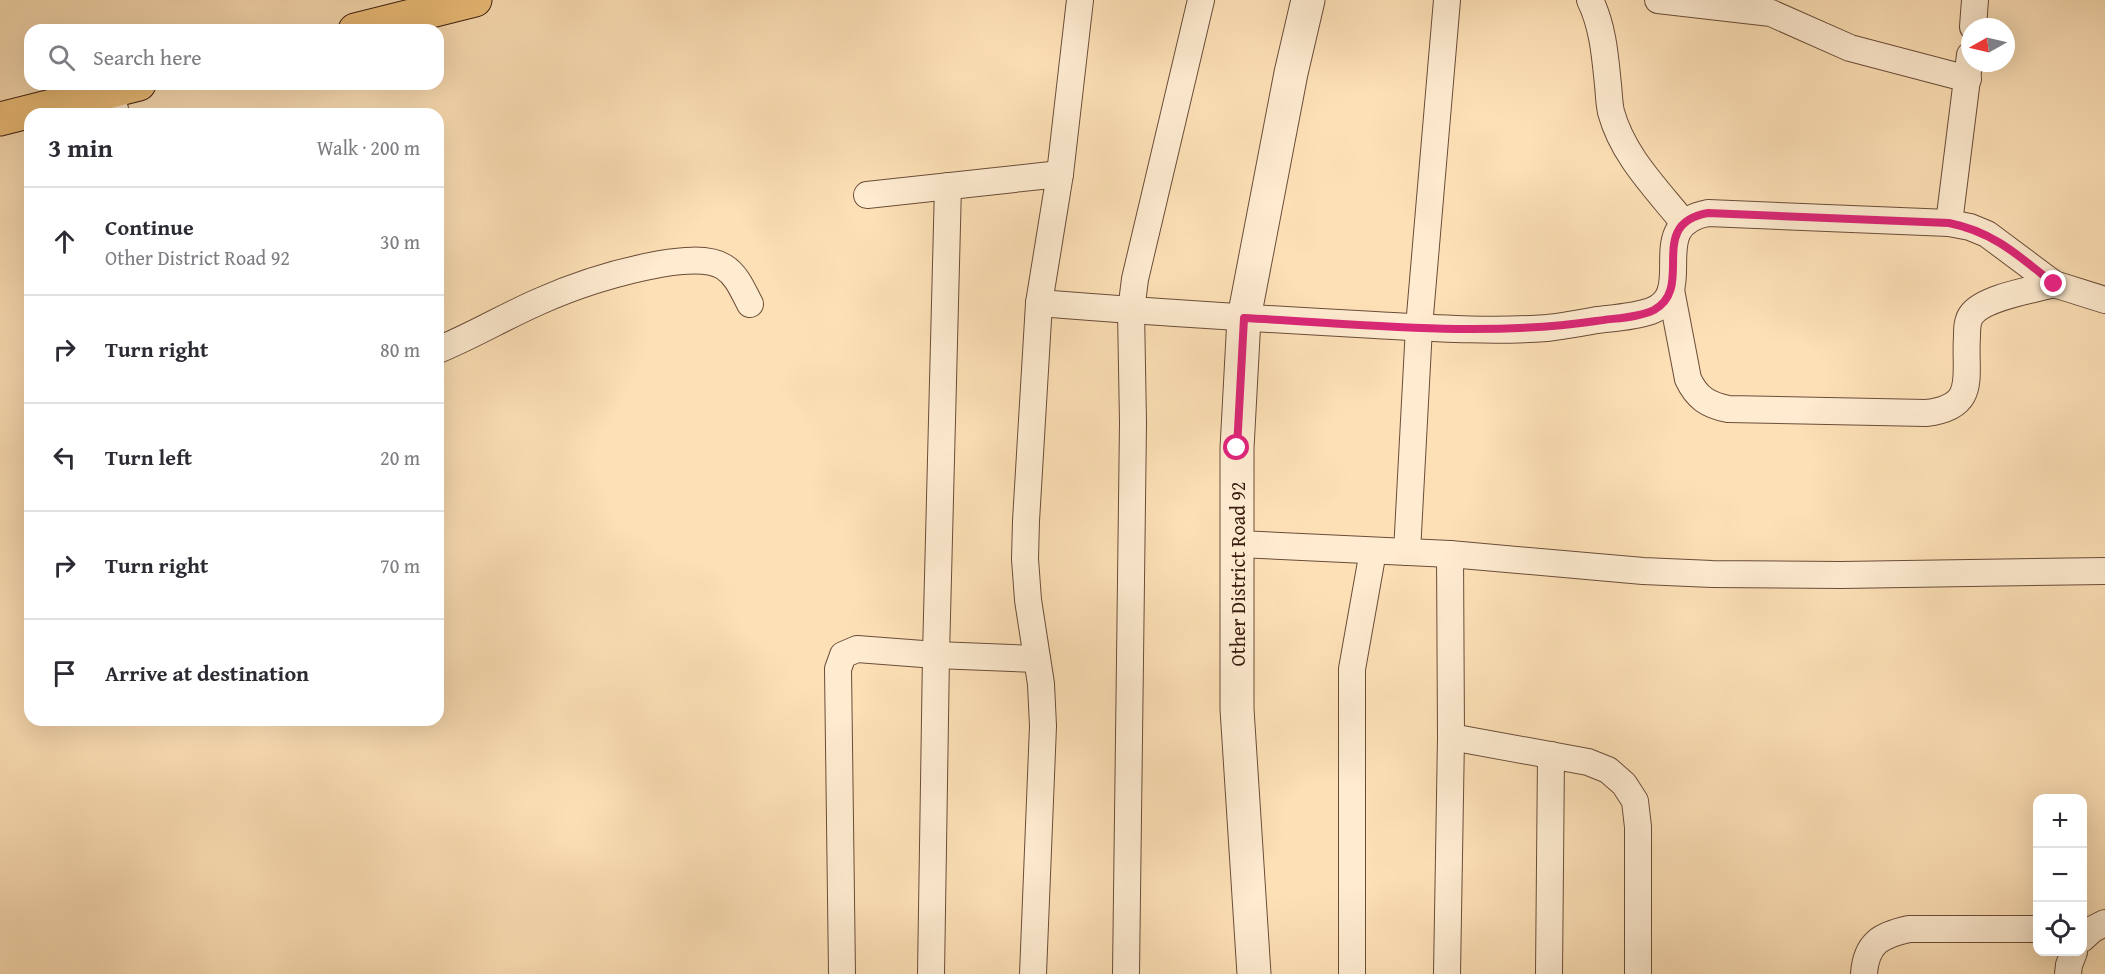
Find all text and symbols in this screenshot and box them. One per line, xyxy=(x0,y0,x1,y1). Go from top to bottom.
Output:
north arrow xyxy=(1961,18,2015,72)
search box xyxy=(24,24,444,90)
icon: search xyxy=(45,41,78,74)
text: Search here xyxy=(93,41,202,73)
text: 3 min xyxy=(48,128,113,167)
text: Walk · 200 m xyxy=(317,133,420,162)
text: Continue xyxy=(105,211,194,243)
icon: ahead xyxy=(48,225,81,258)
text: 30 m xyxy=(380,227,420,256)
text: Other District Road 92 xyxy=(105,243,290,272)
route end xyxy=(2040,270,2066,296)
icon: right xyxy=(48,333,81,366)
text: Turn right xyxy=(105,333,208,365)
text: 80 m xyxy=(380,335,420,364)
route start xyxy=(1223,434,1249,460)
icon: left xyxy=(48,441,81,474)
text: Turn left xyxy=(105,441,192,473)
text: 20 m xyxy=(380,443,420,472)
street label: Other District Road 92 xyxy=(1223,482,1252,666)
icon: right xyxy=(48,549,81,582)
text: Turn right xyxy=(105,549,208,581)
text: 70 m xyxy=(380,551,420,580)
icon: arrive xyxy=(48,657,81,690)
text: Arrive at destination xyxy=(105,657,309,689)
map controls xyxy=(2033,794,2087,956)
button: + xyxy=(2033,794,2087,848)
button: − xyxy=(2033,848,2087,902)
button: locate xyxy=(2033,902,2087,956)

